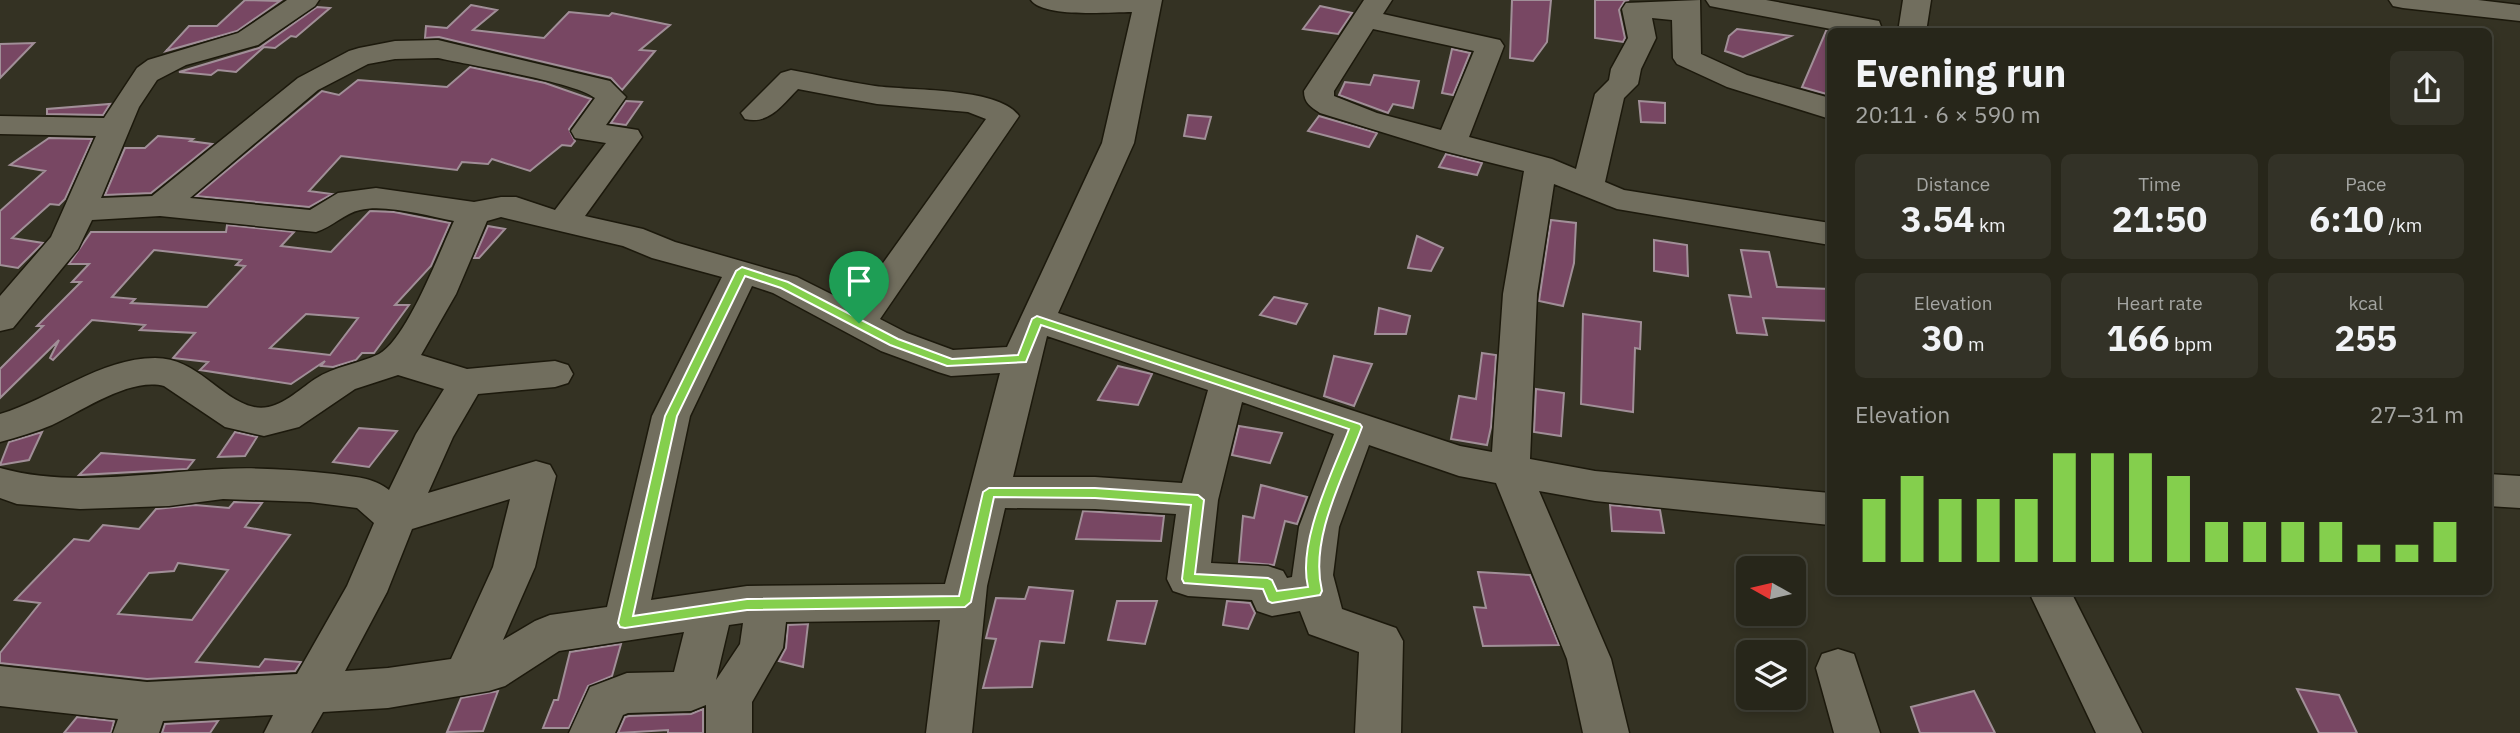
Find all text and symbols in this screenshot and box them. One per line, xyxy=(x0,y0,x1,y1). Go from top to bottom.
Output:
text: Evening run xyxy=(1855,48,2066,97)
button: share xyxy=(2390,51,2464,125)
text: 20:11 · 6 × 590 m xyxy=(1855,99,2041,129)
text: Distance xyxy=(1916,172,1990,196)
text: Time xyxy=(2138,172,2181,196)
text: Pace xyxy=(2345,172,2387,196)
text: 3.54 xyxy=(1901,196,1975,242)
text: 21:50 xyxy=(2112,196,2207,242)
text: 6:10 xyxy=(2309,196,2384,242)
text: km xyxy=(1975,213,2006,237)
text: /km xyxy=(2384,213,2422,237)
pin xyxy=(829,251,889,323)
icon: arrive xyxy=(840,262,878,300)
text: Elevation xyxy=(1914,291,1993,315)
text: Heart rate xyxy=(2116,291,2203,315)
text: kcal xyxy=(2349,291,2383,315)
text: 30 xyxy=(1922,315,1964,361)
text: 166 xyxy=(2106,315,2169,361)
text: 255 xyxy=(2334,315,2397,361)
text: m xyxy=(1964,332,1985,356)
text: bpm xyxy=(2169,332,2213,356)
text: Elevation xyxy=(1855,399,1950,429)
text: 27–31 m xyxy=(2370,399,2464,429)
north arrow xyxy=(1736,556,1806,626)
map controls xyxy=(1736,556,1806,710)
button: layers xyxy=(1736,640,1806,710)

